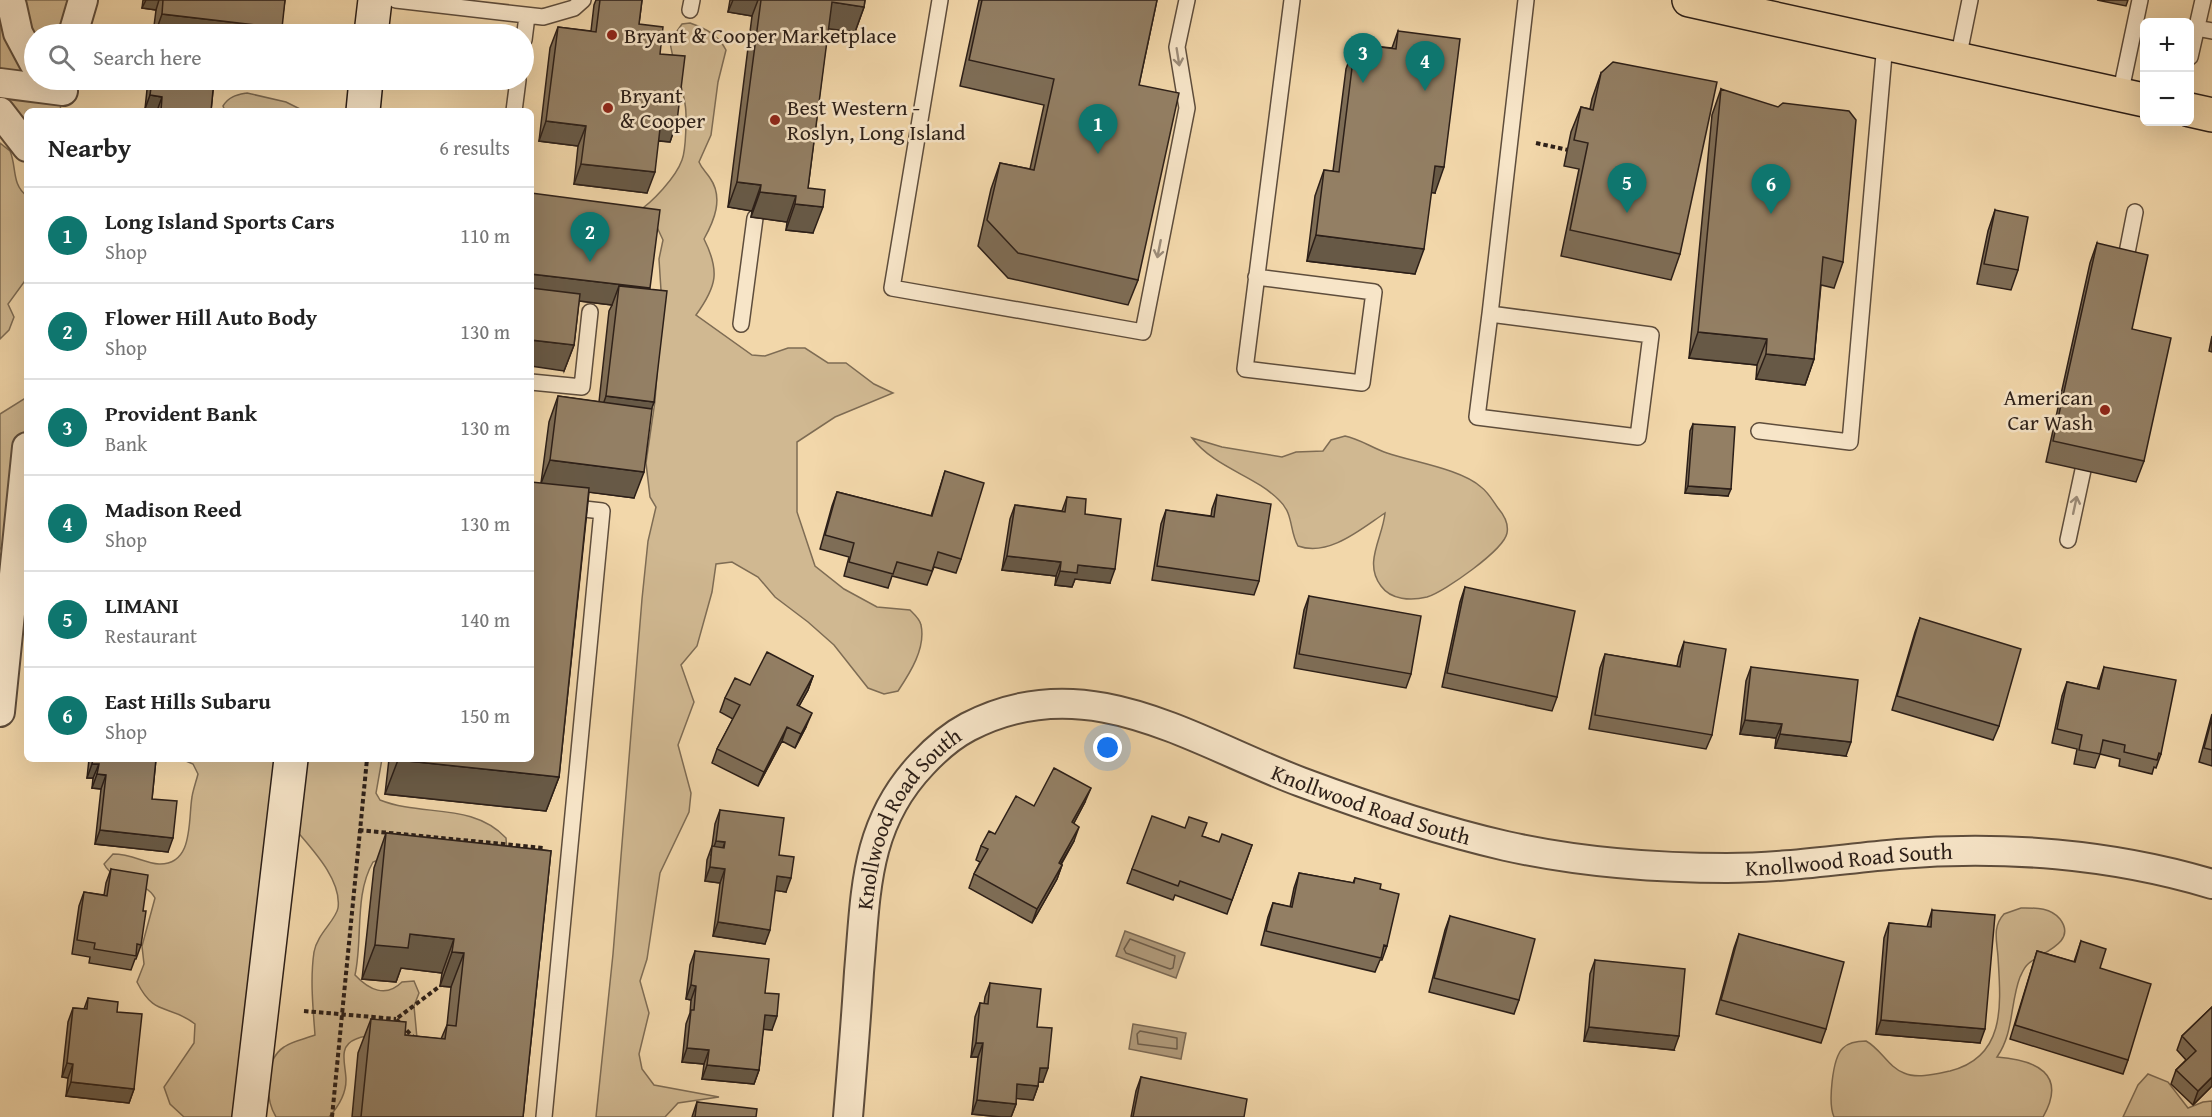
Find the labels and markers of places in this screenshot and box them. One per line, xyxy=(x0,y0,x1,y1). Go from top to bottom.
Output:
place label: Bryant & Cooper Marketplace xyxy=(624,19,897,51)
marker: Bryant & Cooper Marketplace xyxy=(605,28,619,42)
pin: 3 xyxy=(1344,34,1382,83)
pin: 4 xyxy=(1406,42,1444,91)
place label: Bryant & Cooper xyxy=(620,79,705,136)
place label: Best Western - Roslyn, Long Island xyxy=(787,91,966,148)
marker: Bryant & Cooper xyxy=(601,101,615,115)
pin: 1 xyxy=(1078,104,1118,154)
marker: Best Western - Roslyn, Long Island xyxy=(768,113,782,127)
pin: 5 xyxy=(1608,164,1646,213)
pin: 6 xyxy=(1752,164,1790,214)
pin: 2 xyxy=(570,212,610,262)
place label: American Car Wash xyxy=(2004,381,2094,438)
marker: American Car Wash xyxy=(2098,403,2112,417)

